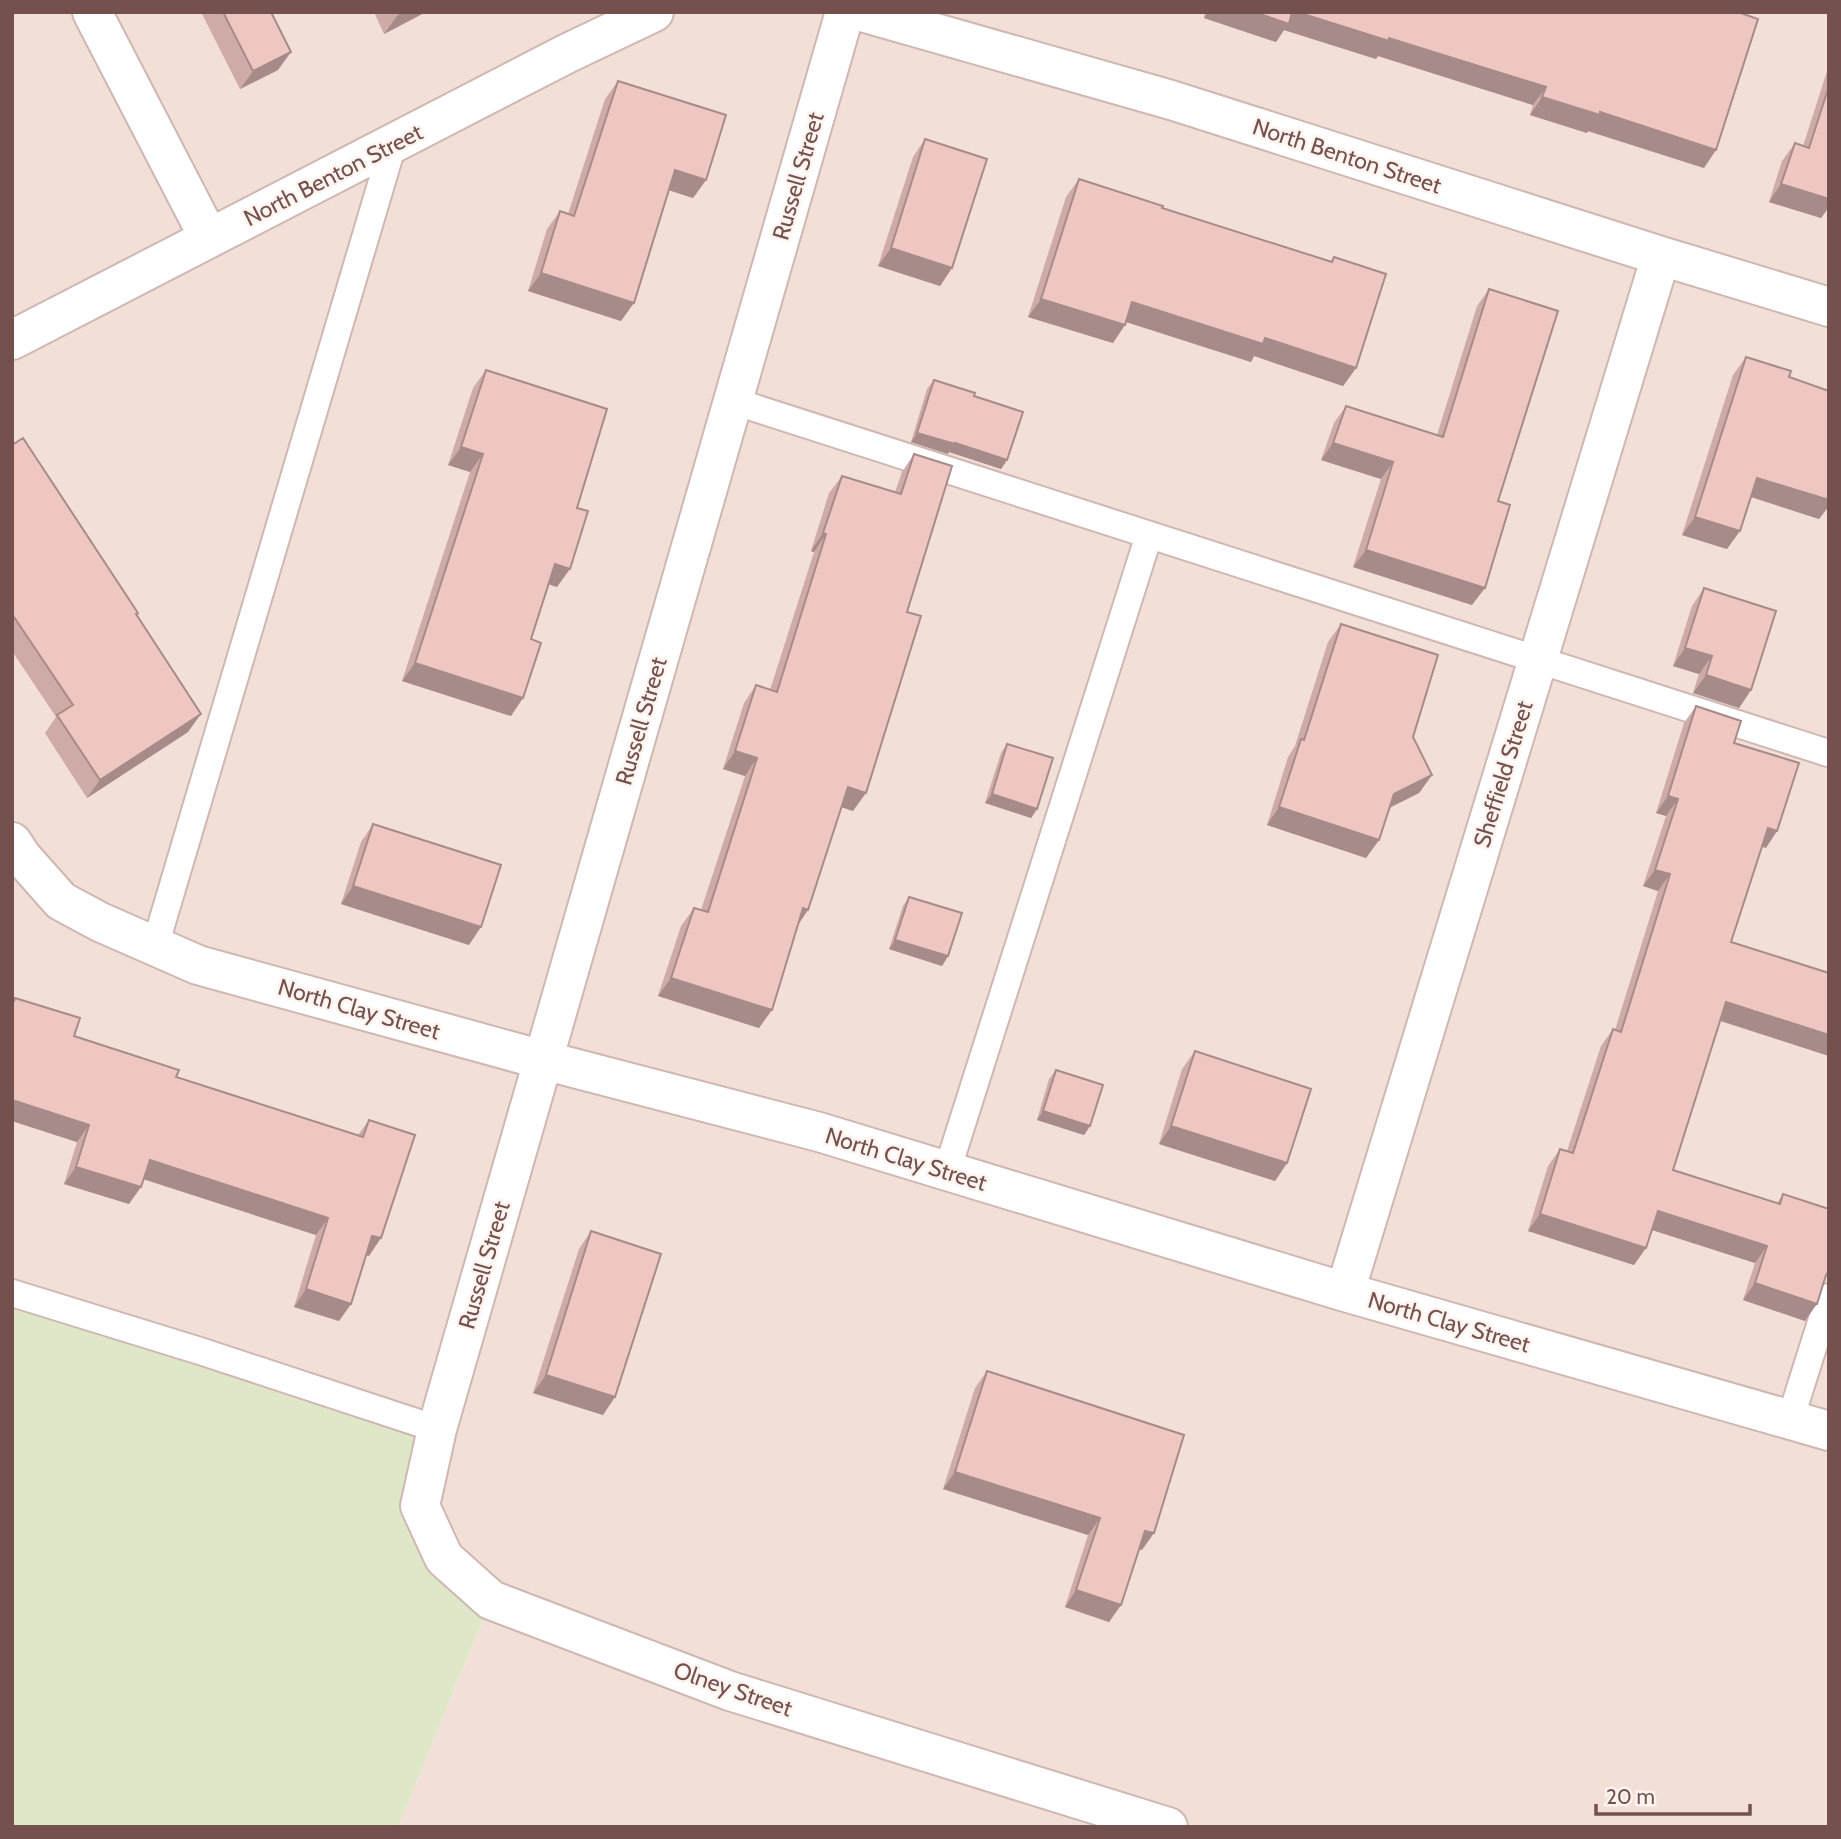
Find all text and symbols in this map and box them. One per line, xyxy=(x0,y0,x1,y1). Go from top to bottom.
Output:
street label: Russell Street xyxy=(766,109,830,243)
street label: North Benton Street xyxy=(1249,112,1445,200)
street label: North Benton Street xyxy=(239,118,427,232)
street label: Russell Street xyxy=(609,654,673,788)
street label: Sheffield Street xyxy=(1467,697,1539,851)
street label: North Clay Street xyxy=(275,972,443,1046)
street label: North Clay Street xyxy=(822,1121,990,1197)
street label: Russell Street xyxy=(452,1198,516,1332)
street label: North Clay Street xyxy=(1365,1285,1533,1359)
street label: Olney Street xyxy=(670,1656,796,1722)
scale bar xyxy=(1596,1772,1750,1816)
text: 20 m xyxy=(1606,1784,1655,1809)

